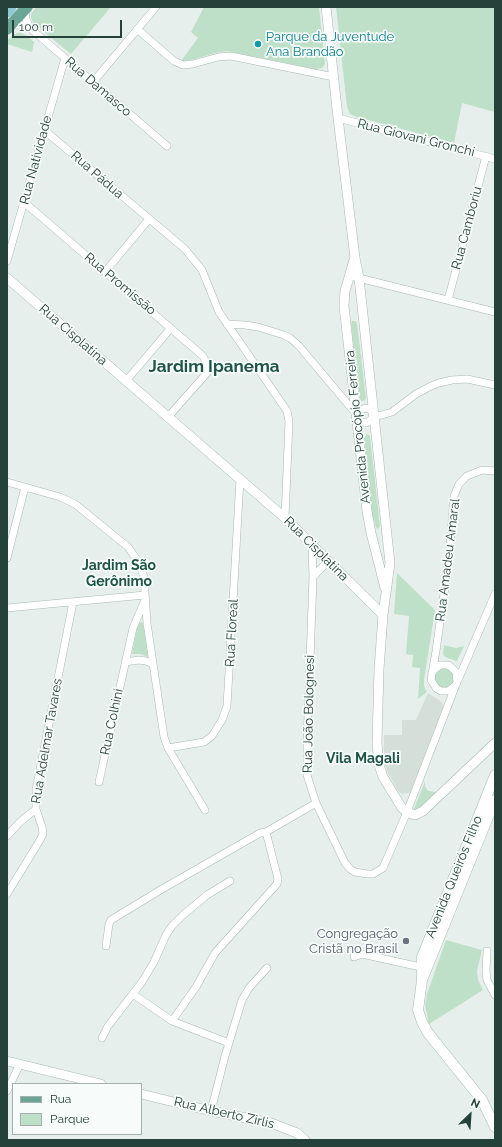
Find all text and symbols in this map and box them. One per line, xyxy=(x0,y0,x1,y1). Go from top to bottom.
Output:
scale bar xyxy=(14,12,124,38)
text: 100 m xyxy=(19,20,53,34)
place label: Parque da Juventude Ana Brandão xyxy=(266,29,394,60)
marker: Parque da Juventude Ana Brandão xyxy=(253,39,263,49)
street label: Rua Damasco xyxy=(62,54,134,120)
street label: Rua Natividade xyxy=(17,114,55,206)
street label: Rua Giovani Gronchi xyxy=(356,116,476,160)
street label: Rua Pádua xyxy=(68,148,126,202)
street label: Rua Camboriu xyxy=(448,185,486,271)
street label: Rua Promissão xyxy=(81,249,159,319)
street label: Rua Cisplatina xyxy=(36,301,110,369)
street label: Avenida Procópio Ferreira xyxy=(342,349,374,505)
district label: Jardim Ipanema xyxy=(148,357,280,377)
street label: Rua Amadeu Amaral xyxy=(433,497,463,623)
street label: Rua Cisplatina xyxy=(280,513,352,585)
district label: Jardim São Gerônimo xyxy=(82,558,156,590)
street label: Rua Floreal xyxy=(222,599,242,667)
street label: Rua João Bolognesi xyxy=(300,655,318,773)
street label: Rua Adelmar Tavares xyxy=(28,677,66,805)
street label: Rua Colhini xyxy=(97,687,127,757)
district label: Vila Magali xyxy=(326,751,400,767)
street label: Avenida Queirós Filho xyxy=(422,814,486,940)
place label: Congregação Cristã no Brasil xyxy=(309,926,398,957)
marker: Congregação Cristã no Brasil xyxy=(401,936,411,946)
legend xyxy=(12,1083,142,1135)
text: Rua xyxy=(50,1092,71,1106)
street label: Rua Alberto Zirlis xyxy=(172,1094,276,1132)
north arrow xyxy=(450,1095,490,1135)
text: N xyxy=(469,1096,482,1111)
text: Parque xyxy=(50,1112,90,1126)

